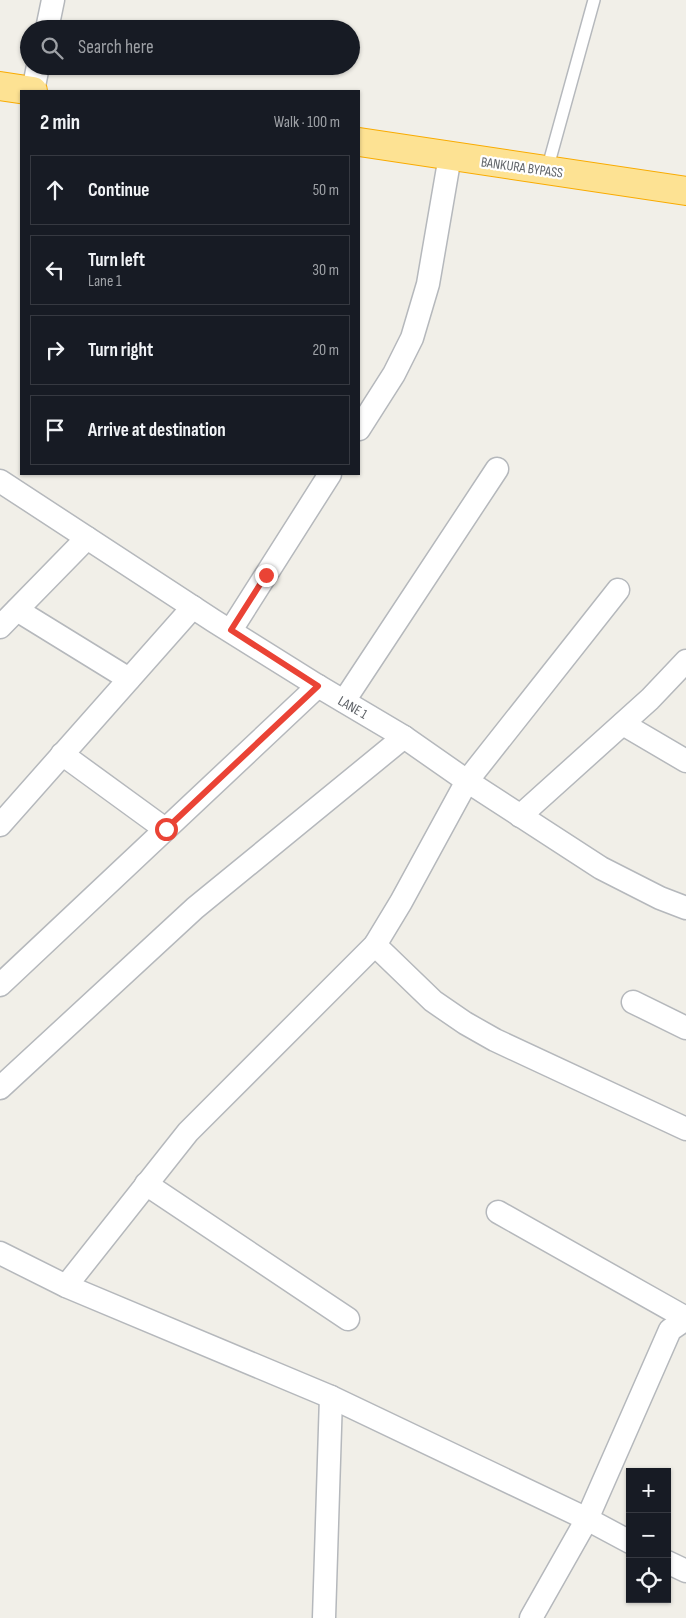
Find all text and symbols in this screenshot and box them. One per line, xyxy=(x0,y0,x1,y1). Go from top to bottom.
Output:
search box xyxy=(20,20,360,75)
icon: search xyxy=(38,34,66,62)
text: Search here xyxy=(78,36,154,59)
text: 2 min xyxy=(40,110,80,135)
text: Walk · 100 m xyxy=(274,113,340,132)
street label: BANKURA BYPASS xyxy=(480,153,564,182)
icon: ahead xyxy=(41,176,69,204)
text: Continue xyxy=(88,179,149,202)
text: 50 m xyxy=(313,181,339,200)
text: Turn left xyxy=(88,249,145,272)
icon: left xyxy=(41,256,69,284)
text: 30 m xyxy=(312,261,339,280)
text: Lane 1 xyxy=(88,272,122,291)
icon: right xyxy=(41,336,69,364)
text: Turn right xyxy=(88,339,153,362)
text: 20 m xyxy=(312,341,339,360)
icon: arrive xyxy=(41,416,69,444)
text: Arrive at destination xyxy=(88,419,226,442)
route end xyxy=(255,564,278,587)
street label: LANE 1 xyxy=(335,692,371,723)
route start xyxy=(155,818,178,841)
map controls xyxy=(626,1468,671,1603)
button: + xyxy=(626,1468,671,1513)
button: − xyxy=(626,1513,671,1558)
button: locate xyxy=(626,1558,671,1603)

